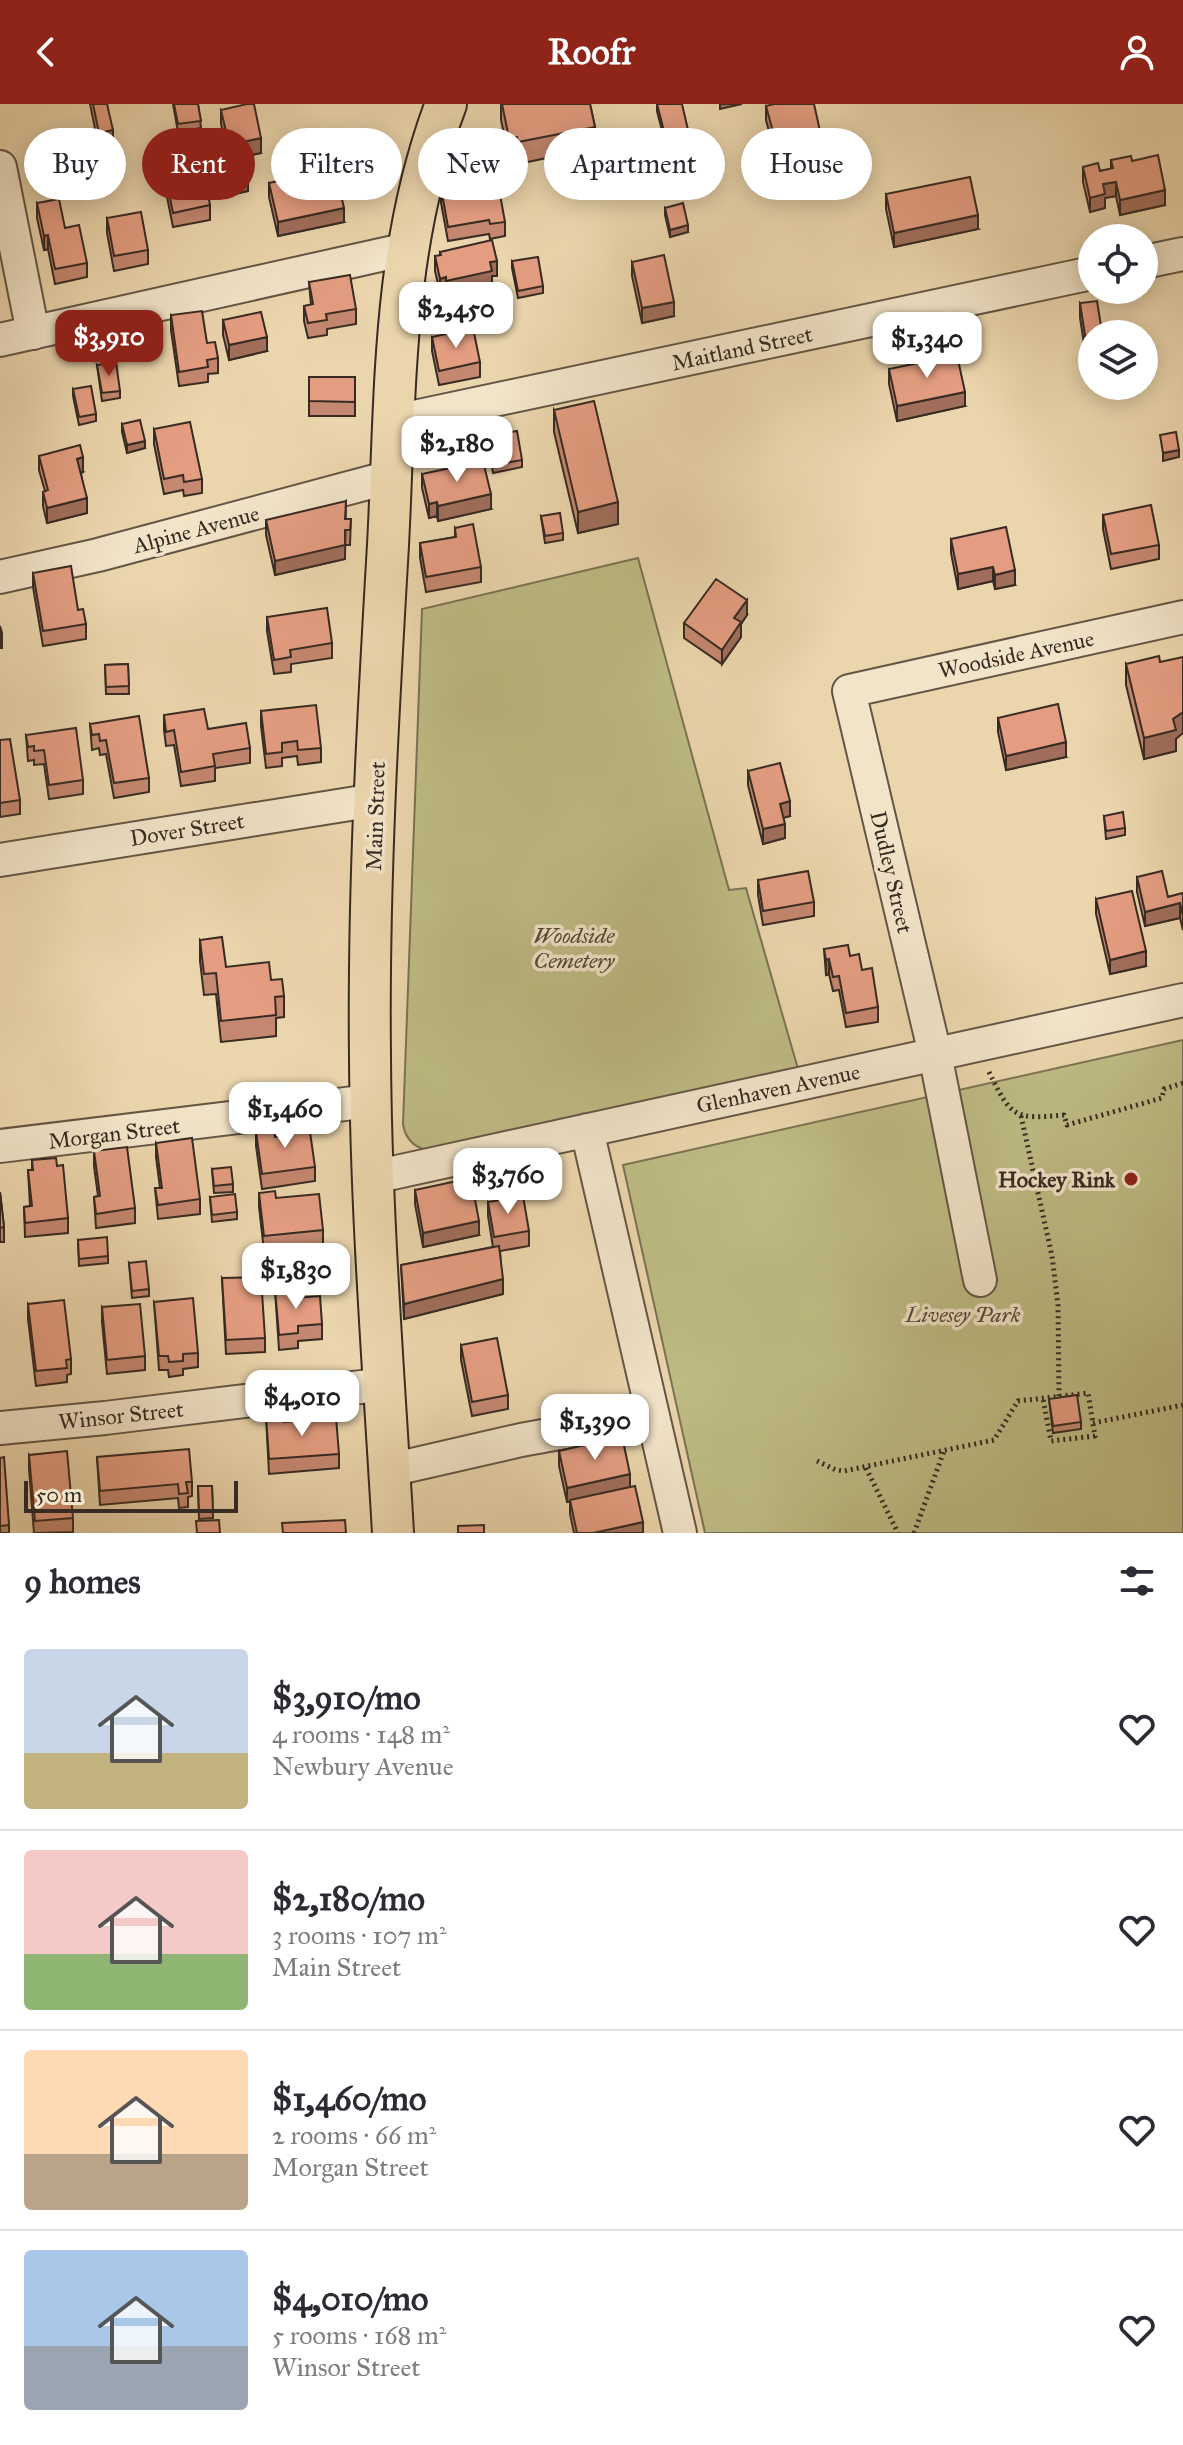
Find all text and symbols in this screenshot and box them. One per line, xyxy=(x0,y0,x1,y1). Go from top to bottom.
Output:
icon: back xyxy=(24,30,68,74)
text: Roofr xyxy=(548,30,635,74)
icon: person xyxy=(1115,30,1159,74)
chip: Buy xyxy=(24,128,126,200)
chip: Rent xyxy=(142,128,255,200)
chip: Filters xyxy=(271,128,402,200)
chip: New xyxy=(418,128,528,200)
chip: Apartment xyxy=(544,128,725,200)
chip: House xyxy=(741,128,872,200)
map controls xyxy=(1078,224,1158,400)
button: locate xyxy=(1078,224,1158,304)
pin: $2,450 xyxy=(391,282,521,350)
text: $2,450 xyxy=(417,292,495,324)
pin: $3,910 xyxy=(44,310,174,378)
pin: $1,340 xyxy=(862,312,992,380)
text: $3,910 xyxy=(73,320,145,352)
street label: Maitland Street xyxy=(669,320,815,377)
button: layers xyxy=(1078,320,1158,400)
text: $1,340 xyxy=(891,322,963,354)
pin: $2,180 xyxy=(392,416,522,484)
text: $2,180 xyxy=(420,426,494,458)
street label: Alpine Avenue xyxy=(129,500,262,560)
street label: Woodside Avenue xyxy=(936,625,1096,684)
street label: Main Street xyxy=(360,761,391,871)
street label: Dover Street xyxy=(128,807,246,852)
street label: Dudley Street xyxy=(864,808,919,936)
park label: Woodside Cemetery xyxy=(534,922,615,974)
street label: Glenhaven Avenue xyxy=(694,1058,862,1119)
pin: $1,460 xyxy=(220,1082,350,1150)
text: $1,460 xyxy=(247,1092,323,1124)
street label: Morgan Street xyxy=(47,1112,182,1155)
pin: $3,760 xyxy=(443,1148,573,1216)
text: $3,760 xyxy=(471,1158,545,1190)
place label: Hockey Rink xyxy=(998,1166,1116,1193)
marker: Hockey Rink xyxy=(1122,1170,1140,1188)
pin: $1,830 xyxy=(231,1243,361,1311)
text: $1,830 xyxy=(260,1253,332,1285)
park label: Livesey Park xyxy=(905,1301,1021,1328)
pin: $4,010 xyxy=(237,1370,367,1438)
text: $4,010 xyxy=(263,1380,341,1412)
pin: $1,390 xyxy=(530,1394,660,1462)
street label: Winsor Street xyxy=(57,1395,185,1435)
text: $1,390 xyxy=(559,1404,631,1436)
scale bar xyxy=(24,1477,238,1513)
text: 50 m xyxy=(36,1481,82,1508)
icon: filters xyxy=(1115,1559,1159,1603)
text: 9 homes xyxy=(24,1561,141,1602)
text: $3,910/mo xyxy=(272,1677,421,1718)
icon: home xyxy=(88,1681,184,1777)
icon: heart xyxy=(1115,1707,1159,1751)
text: 4 rooms · 148 m² xyxy=(272,1718,450,1750)
text: Newbury Avenue xyxy=(272,1750,453,1782)
text: $2,180/mo xyxy=(272,1878,425,1919)
icon: home xyxy=(88,1882,184,1978)
icon: heart xyxy=(1115,1908,1159,1952)
text: 3 rooms · 107 m² xyxy=(272,1919,447,1951)
text: Main Street xyxy=(272,1951,401,1983)
text: $1,460/mo xyxy=(272,2078,426,2119)
icon: home xyxy=(88,2082,184,2178)
icon: heart xyxy=(1115,2108,1159,2152)
text: 2 rooms · 66 m² xyxy=(272,2119,436,2151)
text: Morgan Street xyxy=(272,2151,429,2183)
text: $4,010/mo xyxy=(272,2278,428,2319)
icon: home xyxy=(88,2282,184,2378)
icon: heart xyxy=(1115,2308,1159,2352)
text: 5 rooms · 168 m² xyxy=(272,2319,446,2351)
text: Winsor Street xyxy=(272,2351,421,2383)

